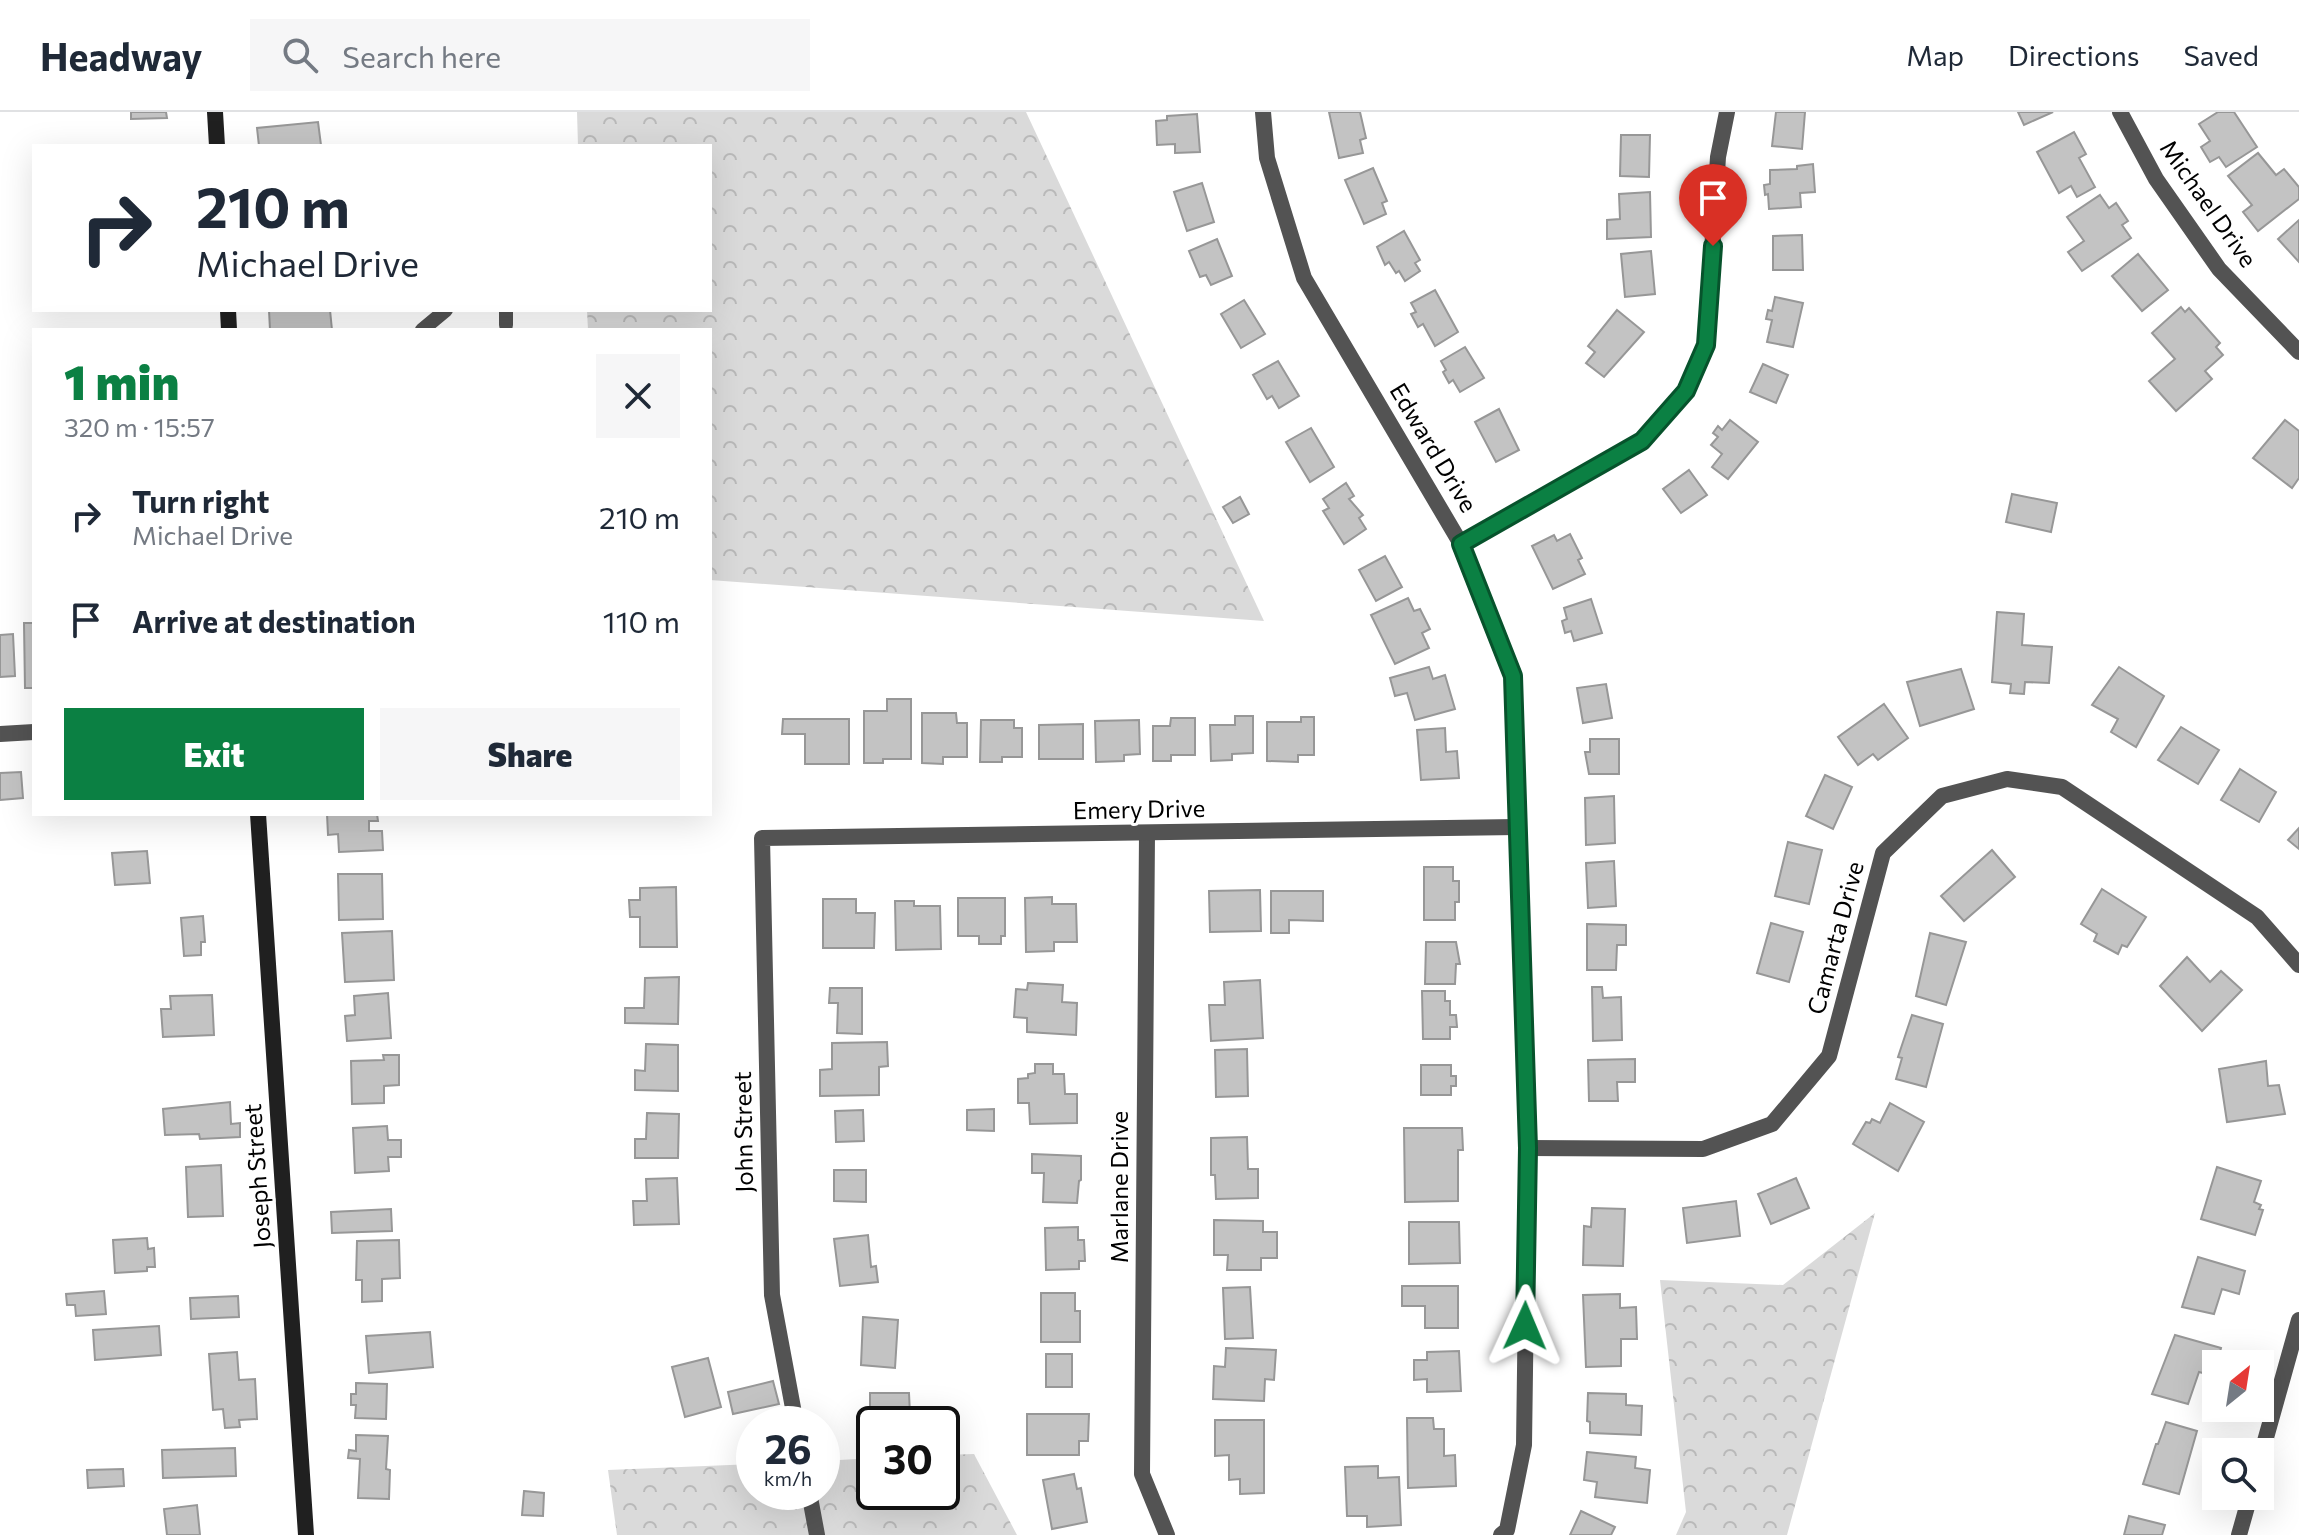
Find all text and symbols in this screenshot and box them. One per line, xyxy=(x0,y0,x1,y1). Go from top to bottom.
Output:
search box xyxy=(250,19,810,91)
text: Headway xyxy=(40,32,202,79)
icon: search xyxy=(278,33,322,77)
text: Search here xyxy=(342,37,501,74)
text: Map xyxy=(1906,38,1964,72)
text: Directions xyxy=(2008,38,2139,72)
text: Saved xyxy=(2183,38,2259,72)
street label: Michael Drive xyxy=(2155,134,2264,272)
pin xyxy=(1679,164,1747,246)
text: 210 m xyxy=(196,171,350,240)
icon: right xyxy=(64,176,168,280)
icon: arrive xyxy=(1691,176,1735,220)
text: Michael Drive xyxy=(196,240,419,284)
text: 1 min xyxy=(64,351,179,410)
button: close xyxy=(596,354,680,438)
street label: Edward Drive xyxy=(1384,378,1484,517)
text: 320 m · 15:57 xyxy=(64,411,215,442)
text: Turn right xyxy=(132,482,269,519)
icon: right xyxy=(64,494,108,538)
text: 210 m xyxy=(599,498,680,535)
text: Michael Drive xyxy=(132,519,293,550)
icon: arrive xyxy=(64,598,108,642)
text: Arrive at destination xyxy=(132,602,416,639)
text: 110 m xyxy=(603,602,680,639)
button: Exit xyxy=(64,708,364,800)
button: Share xyxy=(380,708,680,800)
street label: Emery Drive xyxy=(1073,793,1205,824)
street label: Camarta Drive xyxy=(1800,858,1869,1017)
street label: John Street xyxy=(727,1071,758,1193)
street label: Joseph Street xyxy=(237,1103,276,1249)
street label: Marlane Drive xyxy=(1104,1111,1133,1263)
position arrow xyxy=(1483,1284,1567,1368)
north arrow xyxy=(2202,1350,2274,1422)
map controls xyxy=(2202,1350,2274,1510)
speed limit sign: 30 xyxy=(856,1406,960,1510)
text: 26 xyxy=(764,1423,812,1472)
button: search xyxy=(2202,1438,2274,1510)
text: km/h xyxy=(764,1466,812,1490)

